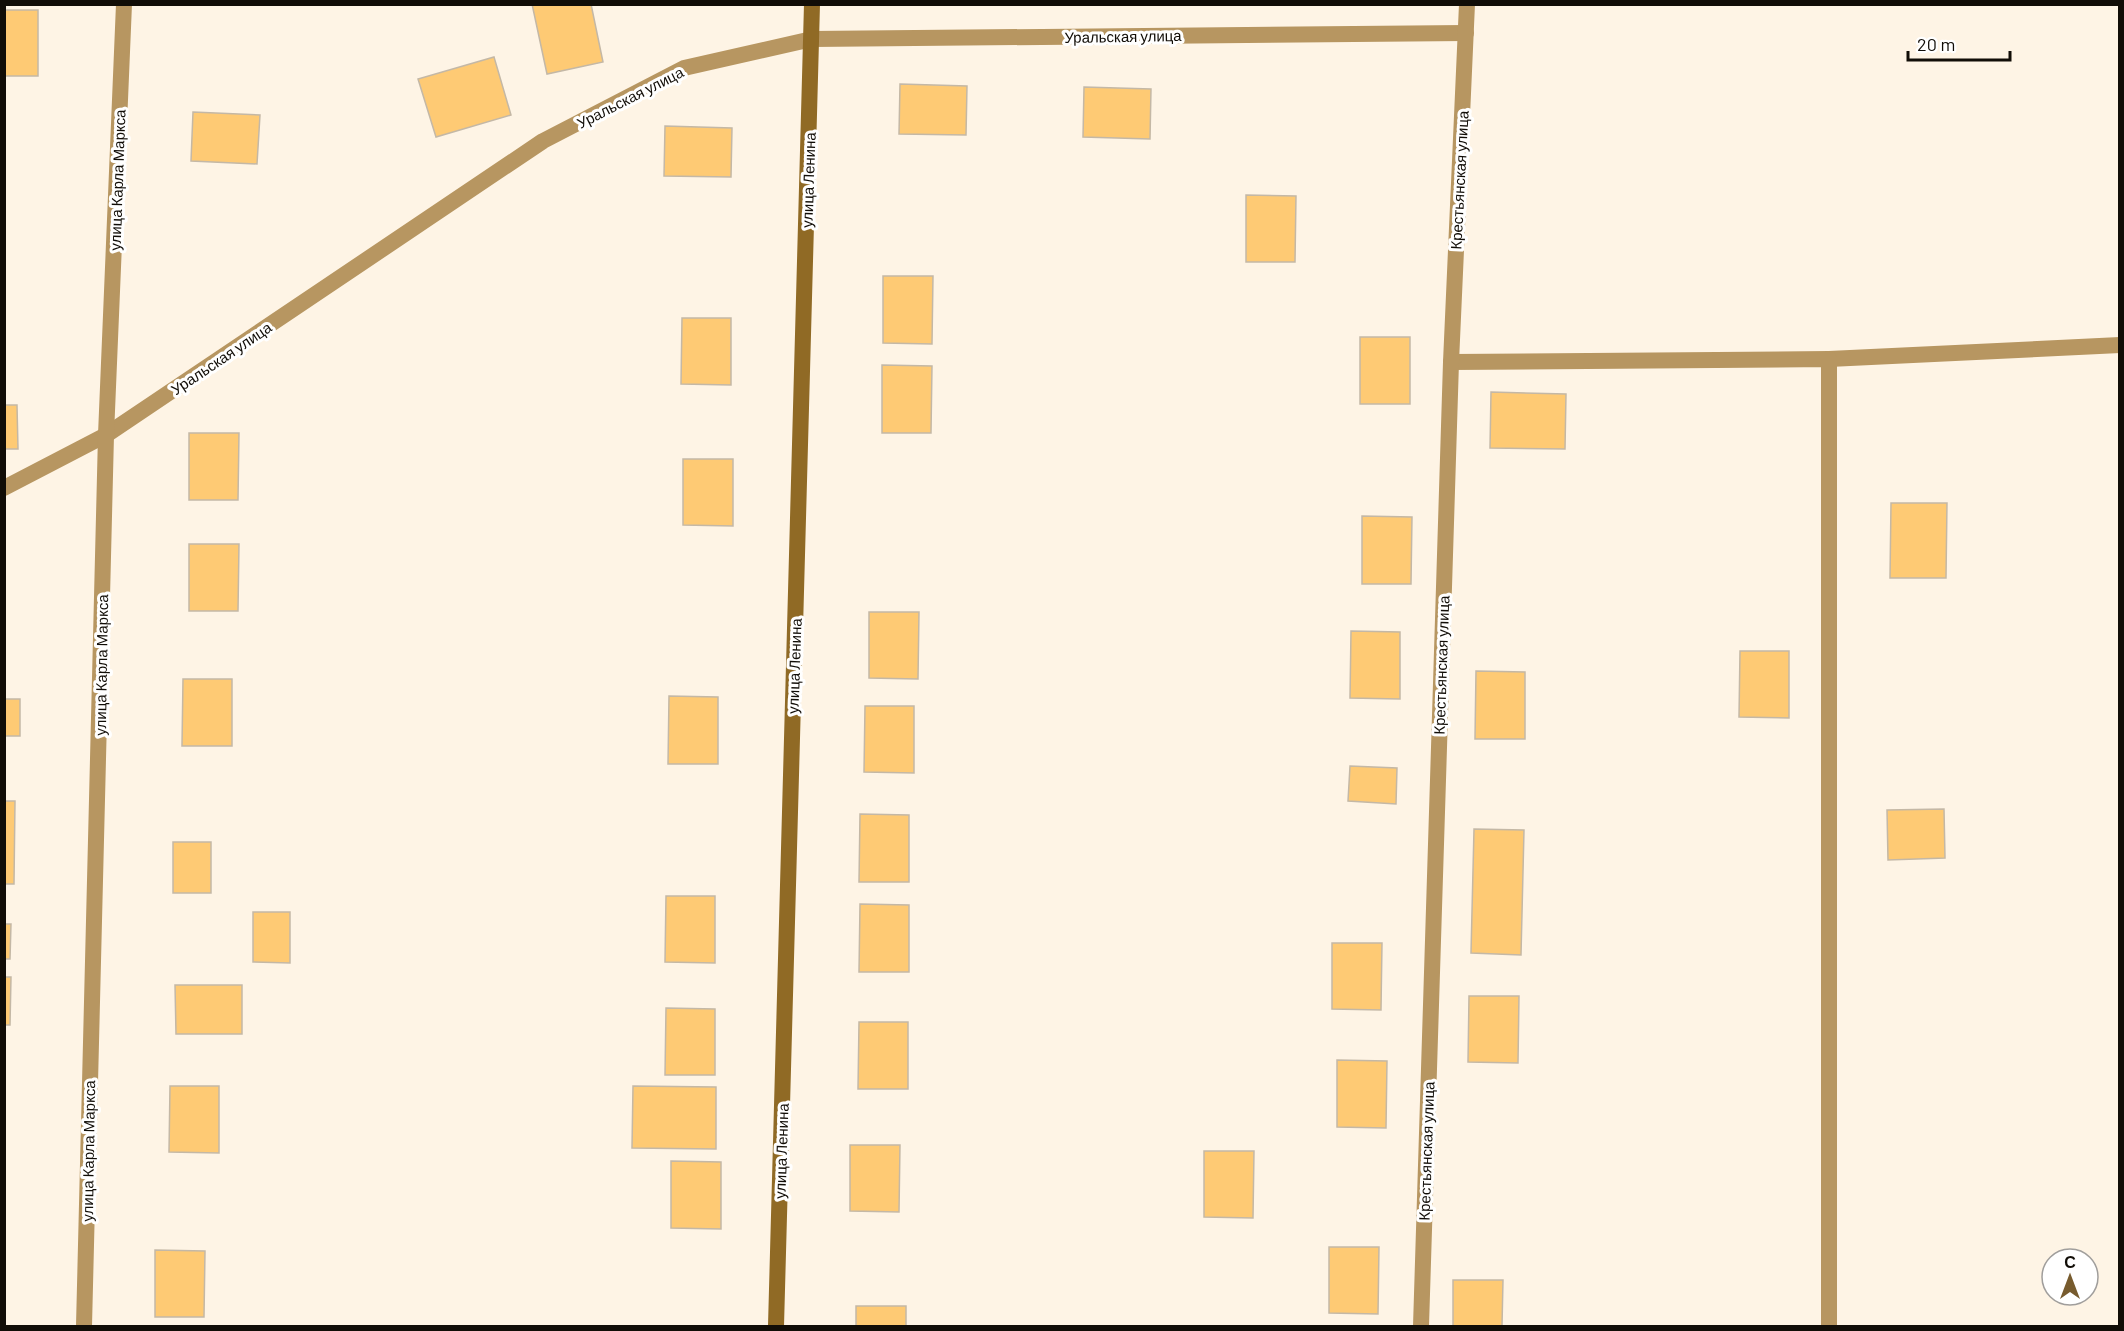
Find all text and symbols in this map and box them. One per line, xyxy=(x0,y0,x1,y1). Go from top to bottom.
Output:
scale bar xyxy=(1908,24,2010,62)
street label: Уральская улица xyxy=(1064,26,1182,46)
text: 20 m xyxy=(1917,33,1955,55)
street label: Уральская улица xyxy=(574,62,687,132)
street label: улица Карла Маркса xyxy=(106,108,128,251)
street label: Крестьянская улица xyxy=(1446,109,1472,250)
street label: улица Ленина xyxy=(797,131,819,228)
street label: Уральская улица xyxy=(167,317,275,398)
street label: улица Карла Маркса xyxy=(91,594,111,736)
street label: Крестьянская улица xyxy=(1430,595,1452,735)
street label: улица Ленина xyxy=(783,617,805,714)
street label: улица Карла Маркса xyxy=(78,1080,98,1222)
street label: Крестьянская улица xyxy=(1415,1081,1437,1221)
street label: улица Ленина xyxy=(770,1102,792,1199)
north arrow xyxy=(2040,1247,2100,1307)
text: С xyxy=(2064,1252,2076,1271)

